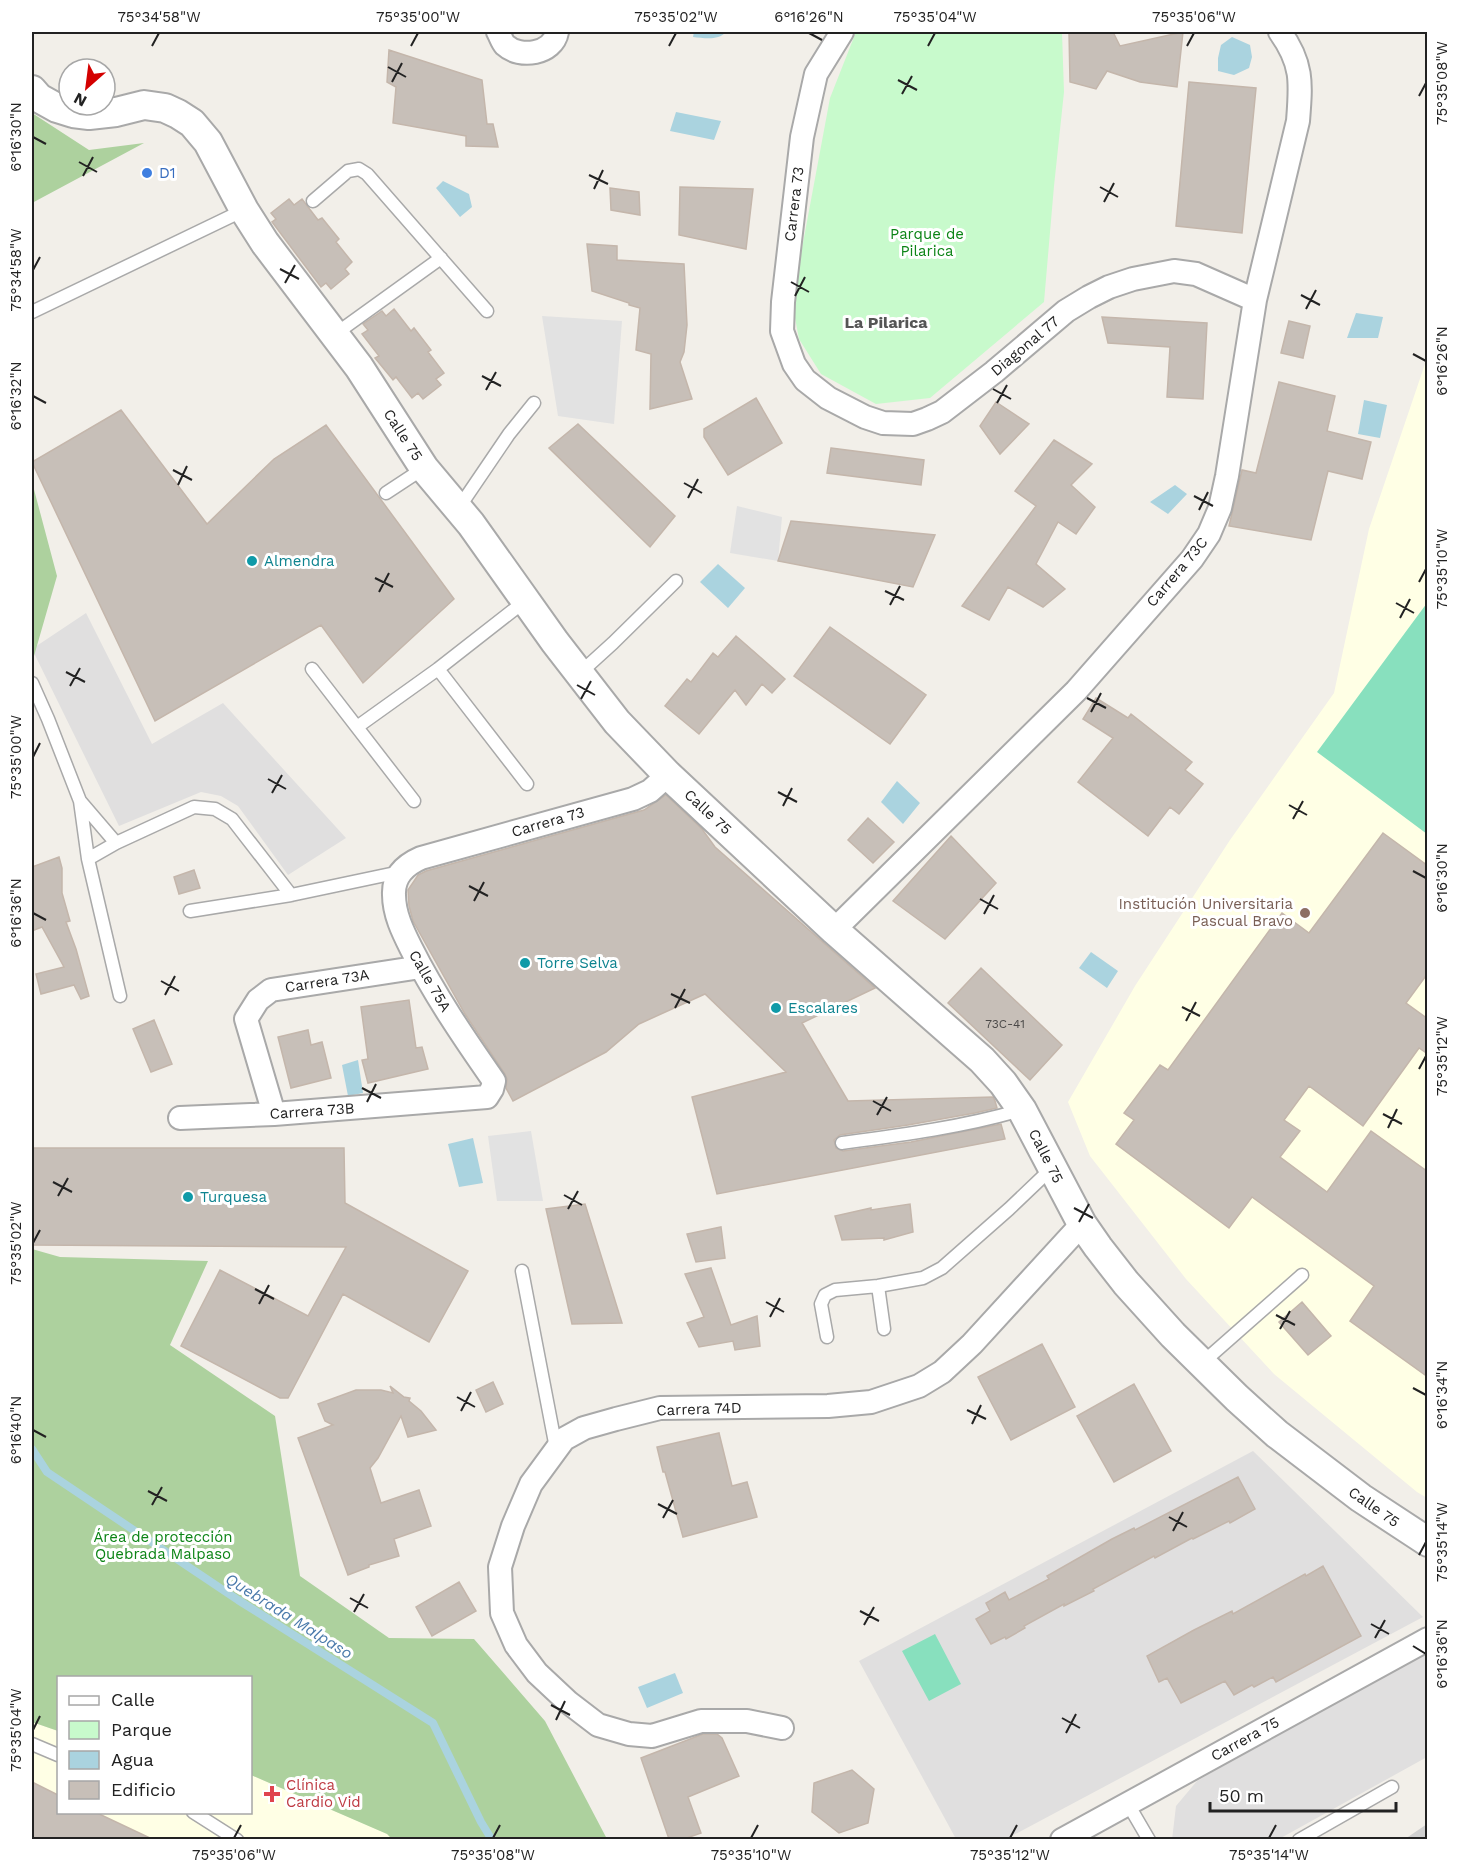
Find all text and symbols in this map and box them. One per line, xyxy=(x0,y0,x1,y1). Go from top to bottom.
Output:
text: 75°34'58"W xyxy=(117,8,201,26)
text: 75°35'00"W xyxy=(376,8,460,26)
text: 75°35'02"W xyxy=(634,8,718,26)
text: 6°16'26"N xyxy=(774,8,844,26)
text: 75°35'04"W xyxy=(893,8,977,26)
text: 75°35'06"W xyxy=(1152,8,1236,26)
text: 75°35'08"W xyxy=(1433,41,1451,125)
north arrow xyxy=(57,57,117,117)
text: N xyxy=(70,89,90,111)
text: 6°16'30"N xyxy=(7,102,25,172)
place label: D1 xyxy=(159,164,176,182)
marker: D1 xyxy=(140,166,154,180)
street label: Carrera 73 xyxy=(780,166,808,242)
park label: Parque de Pilarica xyxy=(890,225,964,260)
text: 75°34'58"W xyxy=(7,228,25,312)
street label: Diagonal 77 xyxy=(987,312,1063,380)
district label: La Pilarica xyxy=(844,313,928,332)
text: 6°16'26"N xyxy=(1433,326,1451,396)
text: 6°16'32"N xyxy=(7,361,25,431)
street label: Calle 75 xyxy=(380,406,426,464)
text: 75°35'10"W xyxy=(1433,529,1451,609)
street label: Carrera 73C xyxy=(1143,533,1211,611)
place label: Almendra xyxy=(264,552,335,570)
marker: Almendra xyxy=(245,554,259,568)
text: 75°35'00"W xyxy=(7,715,25,799)
street label: Calle 75 xyxy=(681,786,735,838)
street label: Carrera 73 xyxy=(509,803,587,841)
text: 6°16'30"N xyxy=(1433,843,1451,913)
text: 6°16'36"N xyxy=(7,878,25,948)
place label: Institución Universitaria Pascual Bravo xyxy=(1118,895,1294,930)
marker: Institución Universitaria Pascual Bravo xyxy=(1298,906,1312,920)
street label: Calle 75A xyxy=(405,947,455,1015)
place label: Torre Selva xyxy=(537,954,618,972)
marker: Torre Selva xyxy=(518,956,532,970)
street label: Carrera 73A xyxy=(284,965,371,997)
place label: Escalares xyxy=(788,999,858,1017)
marker: Escalares xyxy=(769,1001,783,1015)
text: 75°35'12"W xyxy=(1433,1016,1451,1096)
house number: 73C-41 xyxy=(985,1017,1025,1031)
street label: Carrera 73B xyxy=(269,1099,355,1123)
street label: Calle 75 xyxy=(1025,1126,1067,1186)
place label: Turquesa xyxy=(200,1188,267,1206)
marker: Turquesa xyxy=(181,1190,195,1204)
text: 75°35'02"W xyxy=(7,1201,25,1285)
text: 6°16'34"N xyxy=(1433,1361,1451,1429)
text: 6°16'40"N xyxy=(7,1396,25,1464)
street label: Carrera 74D xyxy=(656,1399,742,1419)
street label: Calle 75 xyxy=(1345,1483,1403,1531)
text: 75°35'14"W xyxy=(1433,1502,1451,1582)
park label: Área de protección Quebrada Malpaso xyxy=(93,1528,233,1563)
water label: Quebrada Malpaso xyxy=(222,1569,356,1663)
text: 6°16'36"N xyxy=(1433,1619,1451,1689)
legend xyxy=(57,1676,252,1814)
text: 75°35'04"W xyxy=(7,1688,25,1772)
text: Calle xyxy=(111,1689,155,1710)
street label: Carrera 75 xyxy=(1208,1713,1282,1765)
text: Parque xyxy=(111,1719,172,1740)
text: Agua xyxy=(111,1749,154,1770)
scale bar xyxy=(1210,1775,1396,1813)
place label: Clínica Cardio Vid xyxy=(286,1776,361,1811)
text: Edificio xyxy=(111,1779,176,1800)
marker: Clínica Cardio Vid xyxy=(263,1785,281,1803)
text: 50 m xyxy=(1219,1785,1264,1806)
text: 75°35'06"W xyxy=(192,1846,276,1864)
text: 75°35'08"W xyxy=(451,1846,535,1864)
text: 75°35'10"W xyxy=(711,1846,791,1864)
text: 75°35'12"W xyxy=(970,1846,1050,1864)
text: 75°35'14"W xyxy=(1229,1846,1309,1864)

